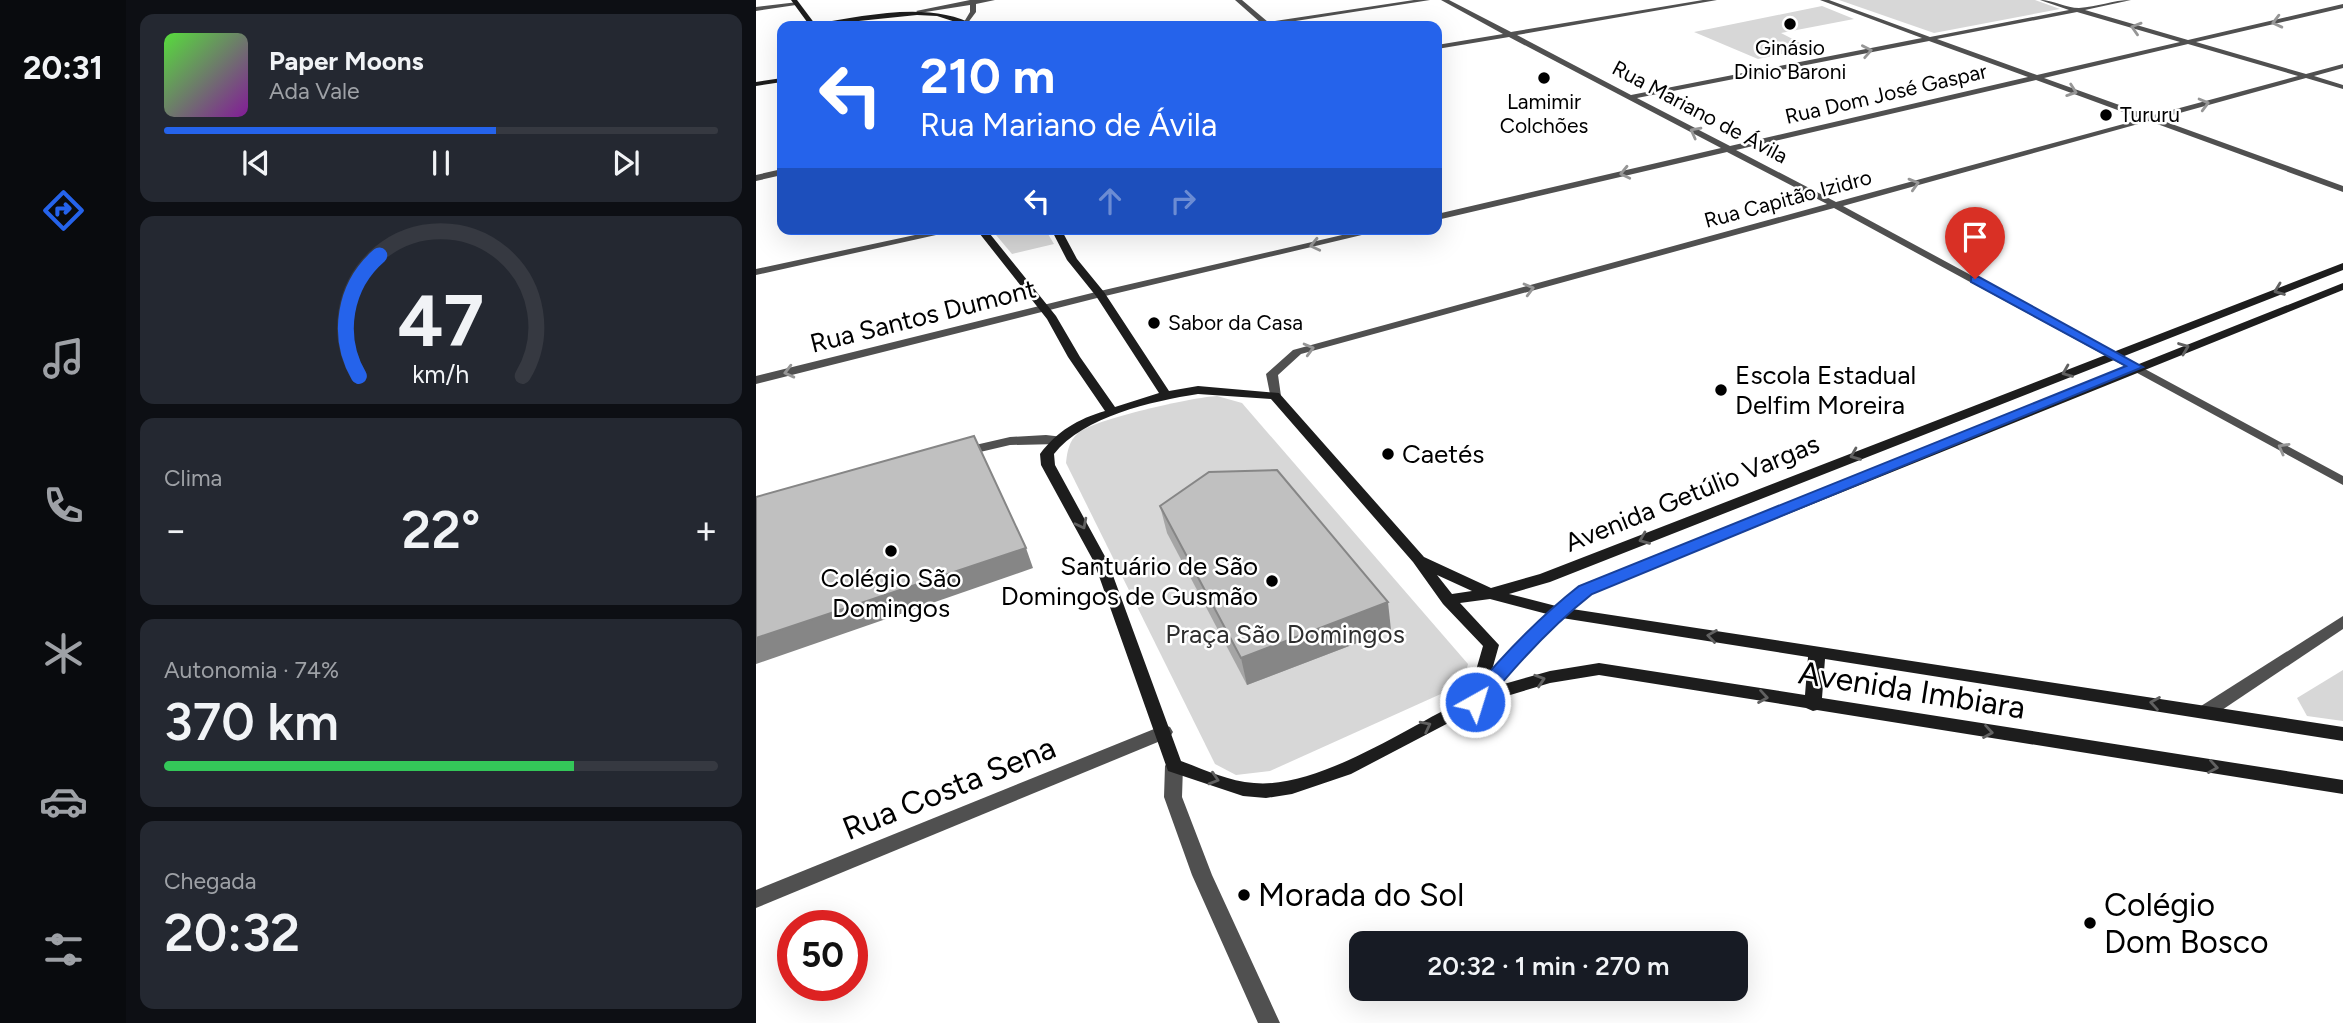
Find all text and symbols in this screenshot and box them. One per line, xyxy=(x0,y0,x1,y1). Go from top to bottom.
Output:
one-way arrow xyxy=(2271,14,2283,28)
marker: Ginásio Dinio Baroni xyxy=(1782,16,1798,32)
one-way arrow xyxy=(2130,22,2143,36)
place label: Ginásio Dinio Baroni xyxy=(1734,35,1846,84)
one-way arrow xyxy=(1861,44,1873,59)
text: Paper Moons xyxy=(269,45,424,77)
text: 210 m xyxy=(920,46,1055,105)
text: 20:31 xyxy=(23,49,103,87)
icon: left xyxy=(805,49,896,140)
street label: Rua Mariano de Ávila xyxy=(1608,55,1792,168)
street label: Rua Dom José Gaspar xyxy=(1782,58,1989,129)
marker: Lamimir Colchões xyxy=(1536,70,1552,86)
text: Ada Vale xyxy=(269,77,360,105)
one-way arrow xyxy=(2065,82,2077,96)
place label: Lamimir Colchões xyxy=(1500,89,1588,138)
one-way arrow xyxy=(2197,98,2209,112)
place label: Tururu xyxy=(2120,102,2180,127)
text: Rua Mariano de Ávila xyxy=(920,106,1217,144)
marker: Tururu xyxy=(2098,107,2114,123)
one-way arrow xyxy=(1689,127,1702,140)
icon: previous xyxy=(237,144,275,182)
icon: pause xyxy=(422,144,460,182)
icon: next xyxy=(607,144,645,182)
street label: Rua Capitão Izidro xyxy=(1701,164,1874,233)
one-way arrow xyxy=(1620,165,1632,179)
one-way arrow xyxy=(1907,178,1919,193)
icon: left xyxy=(1018,182,1056,220)
icon: ahead xyxy=(1091,182,1129,220)
icon: right xyxy=(1164,182,1202,220)
icon: directions xyxy=(39,186,88,235)
pin xyxy=(1945,207,2005,279)
icon: arrive xyxy=(1956,218,1994,256)
one-way arrow xyxy=(1309,236,1321,251)
street label: Rua Santos Dumont xyxy=(807,272,1039,360)
text: 47 xyxy=(398,277,484,364)
one-way arrow xyxy=(2274,282,2286,296)
one-way arrow xyxy=(1522,283,1534,298)
place label: Sabor da Casa xyxy=(1168,310,1303,335)
marker: Sabor da Casa xyxy=(1146,315,1162,331)
icon: music xyxy=(39,334,88,383)
one-way arrow xyxy=(1303,342,1315,357)
one-way arrow xyxy=(2178,342,2190,356)
text: km/h xyxy=(412,358,470,388)
place label: Escola Estadual Delfim Moreira xyxy=(1735,359,1916,421)
one-way arrow xyxy=(2061,363,2073,377)
one-way arrow xyxy=(783,364,795,378)
marker: Escola Estadual Delfim Moreira xyxy=(1713,382,1729,398)
street label: Avenida Getúlio Vargas xyxy=(1560,427,1824,559)
place label: Caetés xyxy=(1402,438,1484,470)
one-way arrow xyxy=(2278,443,2291,456)
marker: Caetés xyxy=(1380,446,1396,462)
one-way arrow xyxy=(1850,447,1862,461)
text: Clima xyxy=(164,464,222,492)
icon: phone xyxy=(39,481,88,530)
text: 22° xyxy=(402,499,480,561)
text: − xyxy=(164,507,188,553)
text: + xyxy=(694,507,718,553)
one-way arrow xyxy=(1073,517,1087,529)
one-way arrow xyxy=(1638,530,1650,544)
marker: Colégio São Domingos xyxy=(883,543,899,559)
place label: Santuário de São Domingos de Gusmão xyxy=(1001,550,1258,612)
place label: Colégio São Domingos xyxy=(821,562,961,624)
marker: Santuário de São Domingos de Gusmão xyxy=(1264,573,1280,589)
park label: Praça São Domingos xyxy=(1165,618,1405,650)
one-way arrow xyxy=(1706,628,1718,643)
icon: climate xyxy=(39,629,88,678)
street label: Avenida Imbiara xyxy=(1796,653,2028,727)
text: Autonomia · 74% xyxy=(164,656,339,684)
position arrow xyxy=(1438,665,1512,739)
one-way arrow xyxy=(1533,674,1545,688)
one-way arrow xyxy=(1757,689,1769,704)
text: 370 km xyxy=(164,691,339,753)
one-way arrow xyxy=(2149,696,2161,711)
one-way arrow xyxy=(1419,721,1431,735)
one-way arrow xyxy=(1982,724,1994,739)
street label: Rua Costa Sena xyxy=(837,728,1061,848)
one-way arrow xyxy=(2207,759,2219,774)
one-way arrow xyxy=(1207,771,1219,786)
icon: car xyxy=(39,777,88,826)
text: Chegada xyxy=(164,867,256,895)
place label: Morada do Sol xyxy=(1258,876,1464,914)
place label: Colégio Dom Bosco xyxy=(2104,886,2269,961)
marker: Morada do Sol xyxy=(1236,887,1252,903)
text: 20:32 xyxy=(164,902,300,964)
speed limit sign: 50 xyxy=(777,910,868,1001)
marker: Colégio Dom Bosco xyxy=(2082,915,2098,931)
icon: filters xyxy=(39,925,88,974)
text: 20:32 · 1 min · 270 m xyxy=(1428,950,1669,982)

